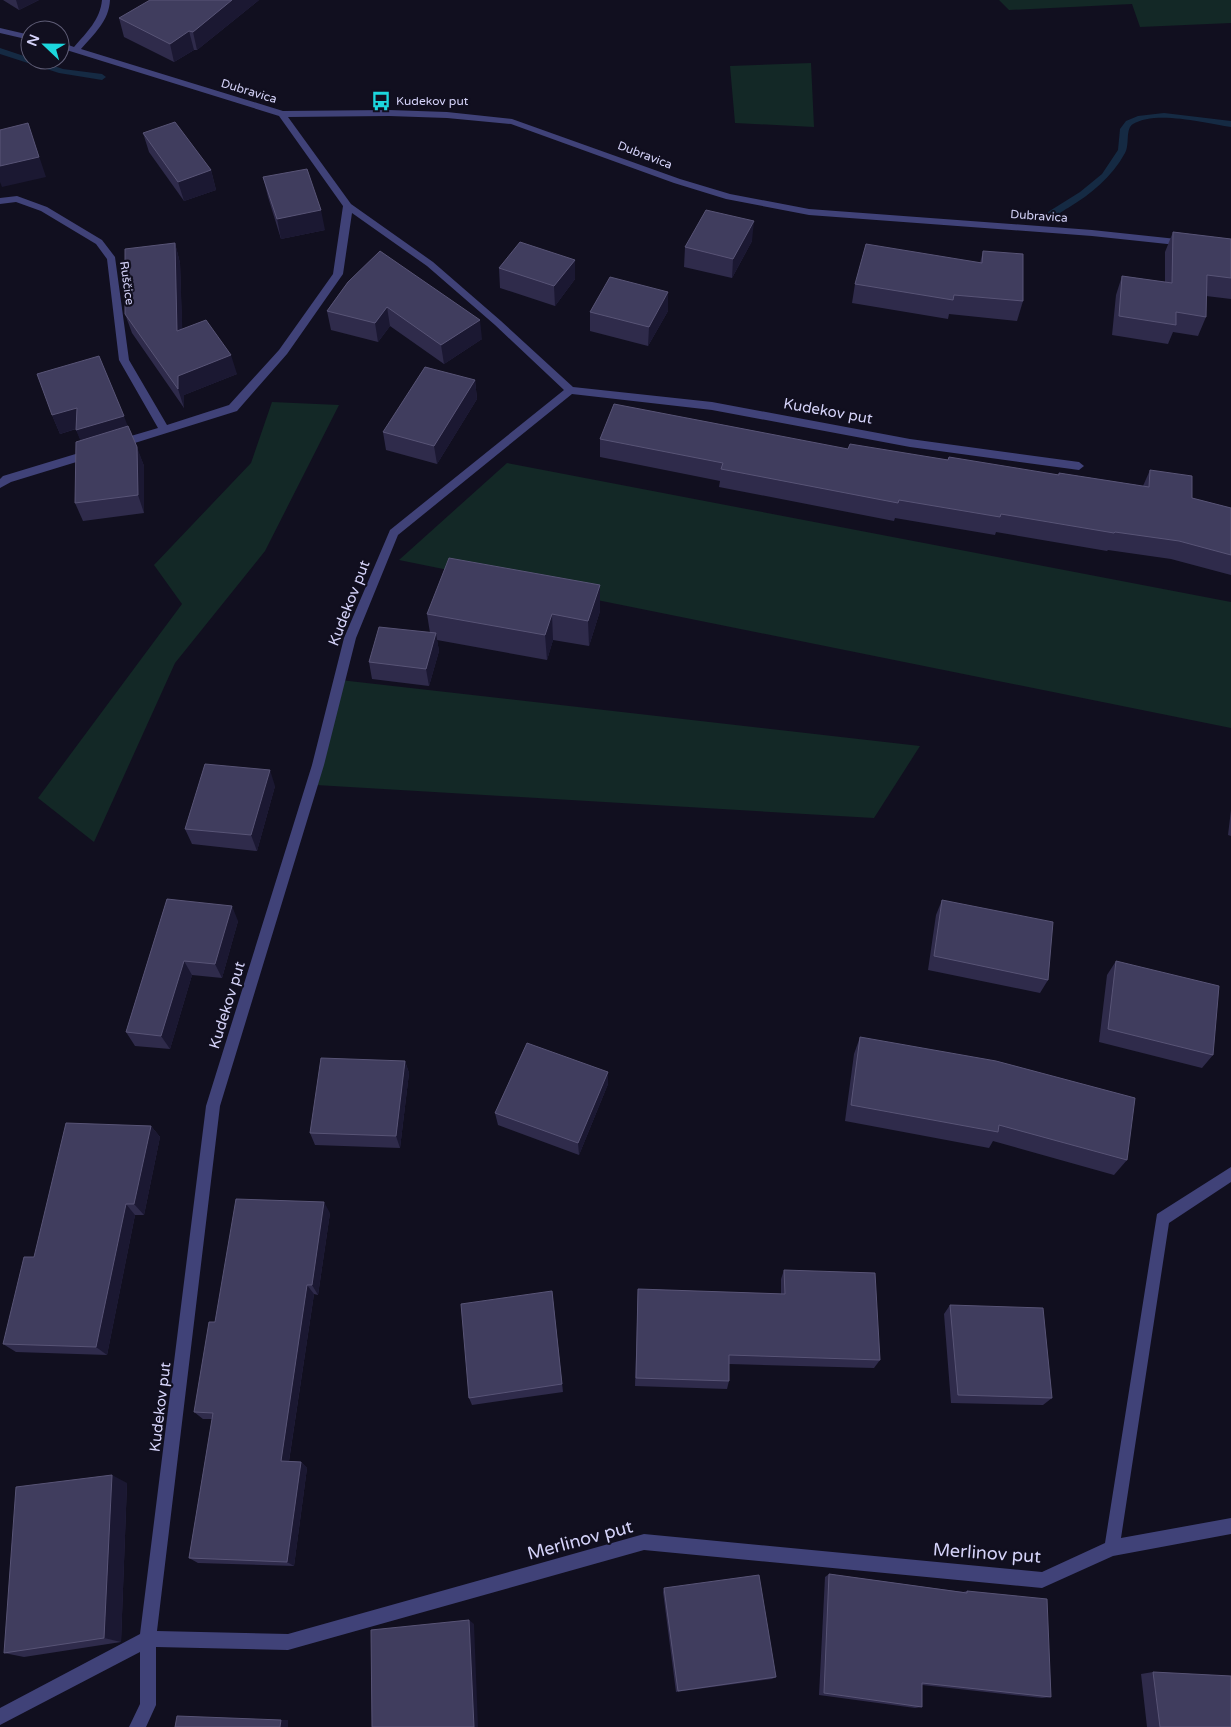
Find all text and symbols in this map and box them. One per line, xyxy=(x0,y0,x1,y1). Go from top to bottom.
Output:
north arrow xyxy=(20,20,70,70)
text: N xyxy=(23,32,43,49)
street label: Dubravica xyxy=(219,76,279,106)
bus stop icon: Kudekov put xyxy=(370,90,392,112)
place label: Kudekov put xyxy=(396,94,469,108)
street label: Dubravica xyxy=(616,138,674,172)
street label: Dubravica xyxy=(1010,207,1068,225)
street label: Ruščice xyxy=(117,260,137,306)
street label: Kudekov put xyxy=(782,394,874,428)
street label: Kudekov put xyxy=(324,557,374,648)
street label: Kudekov put xyxy=(205,959,249,1051)
street label: Kudekov put xyxy=(146,1361,174,1453)
street label: Merlinov put xyxy=(525,1515,635,1565)
street label: Merlinov put xyxy=(932,1538,1042,1568)

